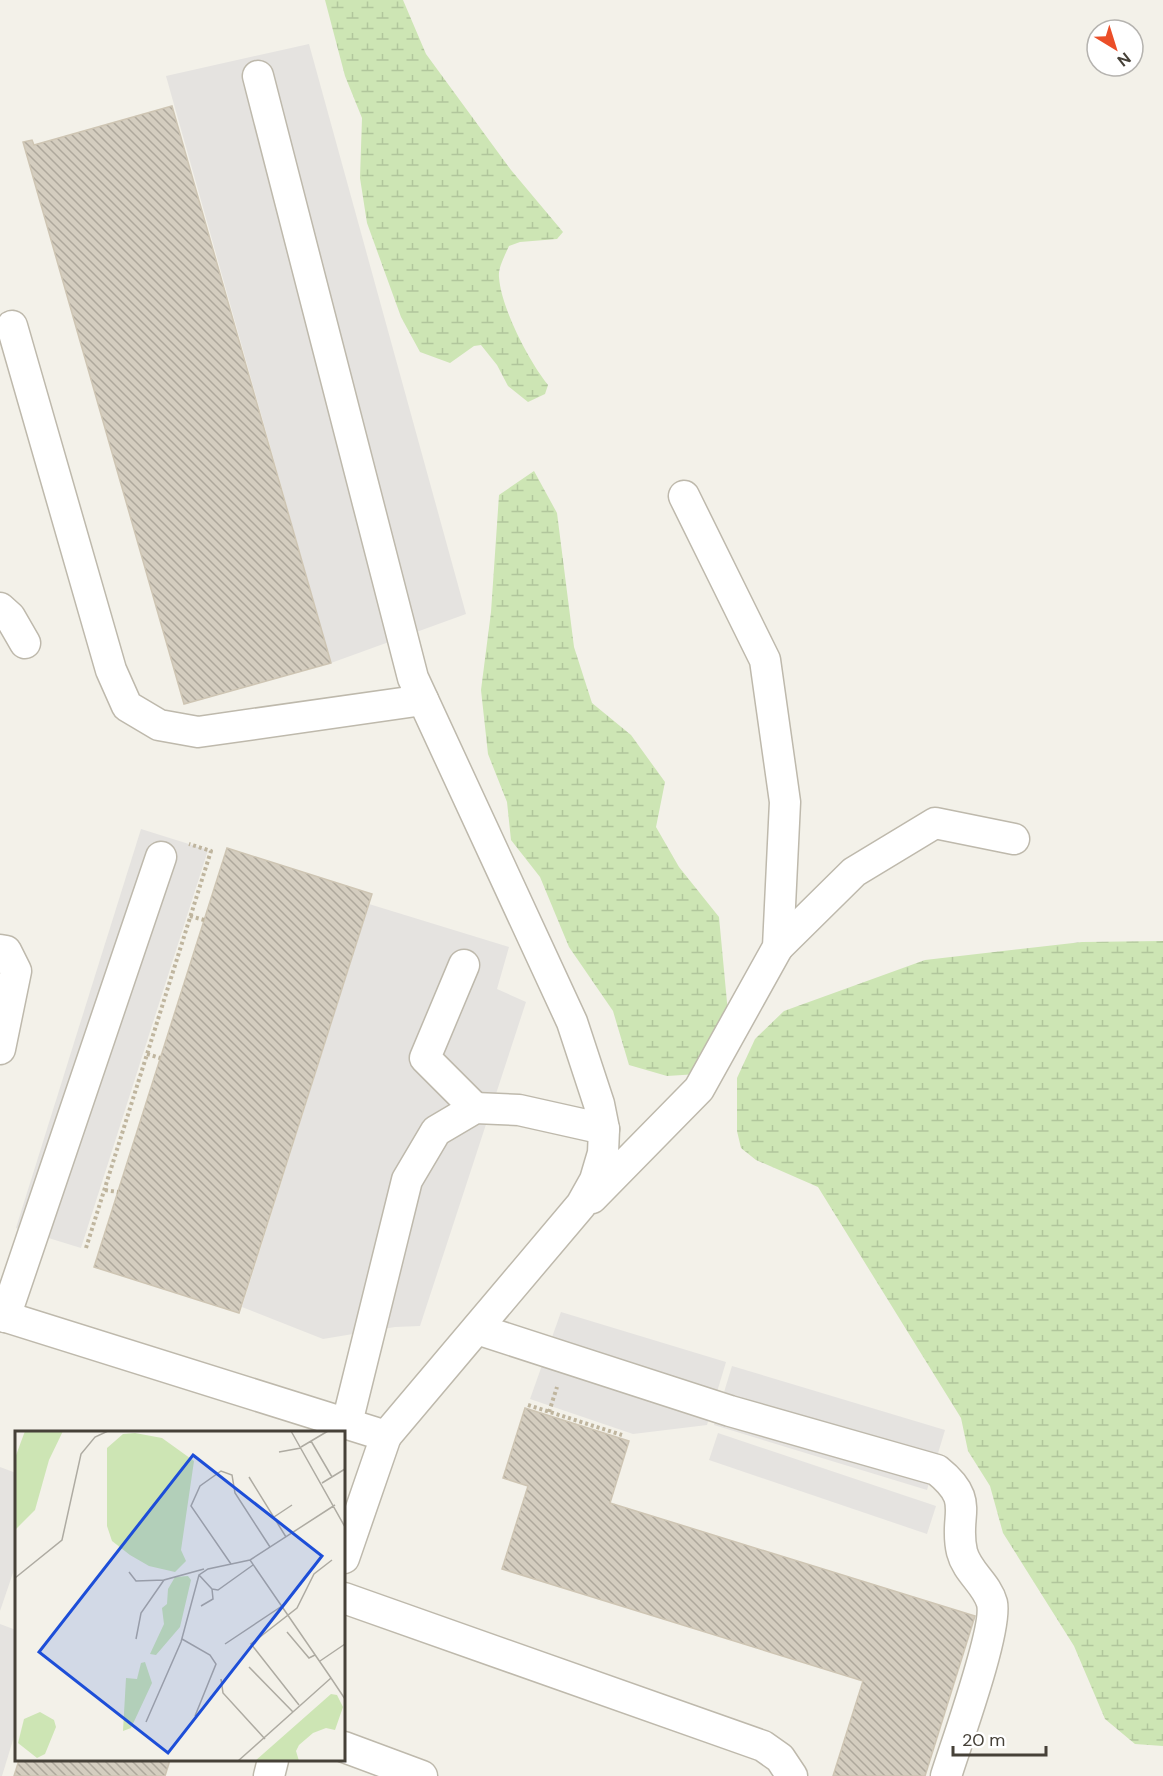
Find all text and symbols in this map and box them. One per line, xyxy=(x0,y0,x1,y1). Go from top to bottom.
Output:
north arrow xyxy=(1085,18,1145,78)
text: N xyxy=(1113,48,1135,71)
inset map xyxy=(15,1431,345,1761)
scale bar xyxy=(953,1719,1046,1757)
text: 20 m xyxy=(962,1728,1005,1752)

